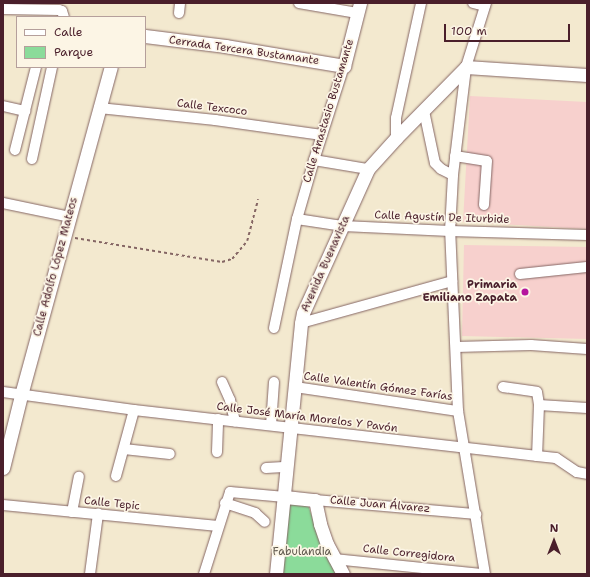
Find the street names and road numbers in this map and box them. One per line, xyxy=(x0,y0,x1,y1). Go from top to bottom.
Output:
street label: Cerrada Tercera Bustamante xyxy=(168,34,320,68)
street label: Calle Anastasio Bustamante xyxy=(301,38,357,184)
street label: Calle Texcoco xyxy=(176,97,248,119)
street label: Calle Adolfo López Mateos xyxy=(31,196,81,338)
street label: Calle Agustín De Iturbide xyxy=(374,209,510,227)
street label: Avenida Buenavista xyxy=(299,214,353,314)
street label: Calle Valentín Gómez Farías xyxy=(303,370,453,404)
street label: Calle José María Morelos Y Pavón xyxy=(216,400,398,436)
street label: Calle Juan Álvarez xyxy=(329,494,431,516)
street label: Calle Tepic xyxy=(83,495,141,513)
street label: Calle Corregidora xyxy=(362,543,456,565)

